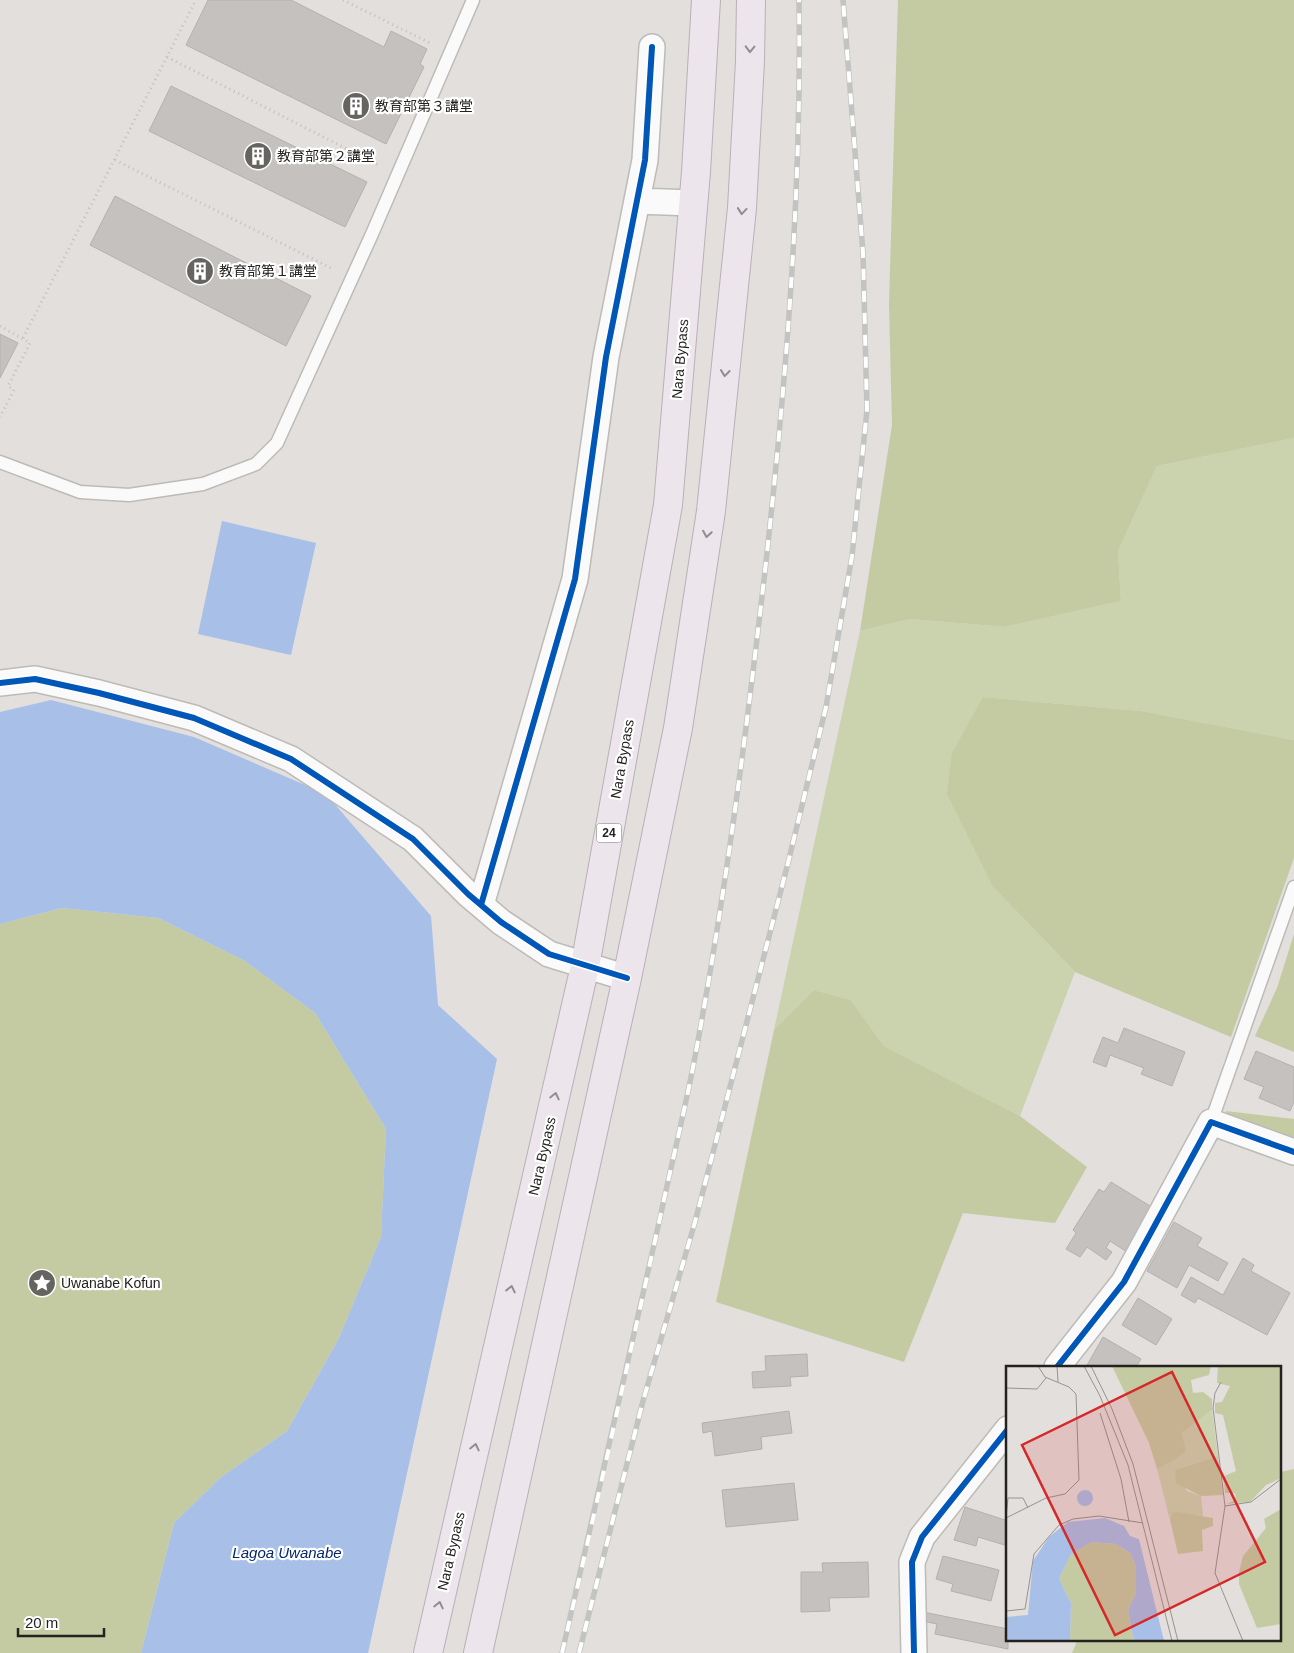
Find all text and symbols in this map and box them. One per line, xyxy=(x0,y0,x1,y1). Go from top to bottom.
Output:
one-way arrow xyxy=(745,45,756,53)
building icon: 教育部第３講堂 xyxy=(341,91,371,121)
place label: 教育部第３講堂 xyxy=(375,98,473,114)
building icon: 教育部第２講堂 xyxy=(243,141,273,171)
place label: 教育部第２講堂 xyxy=(277,148,375,164)
one-way arrow xyxy=(736,207,747,215)
building icon: 教育部第１講堂 xyxy=(185,256,215,286)
place label: 教育部第１講堂 xyxy=(219,263,317,279)
street label: Nara Bypass xyxy=(669,318,691,400)
one-way arrow xyxy=(720,369,731,377)
one-way arrow xyxy=(703,530,713,538)
street label: Nara Bypass xyxy=(607,718,637,800)
road number: 24 xyxy=(596,824,622,842)
one-way arrow xyxy=(549,1092,560,1101)
street label: Nara Bypass xyxy=(525,1115,559,1197)
place icon: Uwanabe Kofun xyxy=(27,1268,57,1298)
place label: Uwanabe Kofun xyxy=(61,1275,161,1291)
one-way arrow xyxy=(505,1284,516,1293)
inset map xyxy=(1006,1366,1282,1640)
one-way arrow xyxy=(469,1443,480,1452)
street label: Nara Bypass xyxy=(434,1510,468,1592)
water label: Lagoa Uwanabe xyxy=(232,1544,342,1561)
one-way arrow xyxy=(433,1601,444,1610)
scale bar xyxy=(18,1606,104,1638)
text: 20 m xyxy=(25,1614,58,1631)

